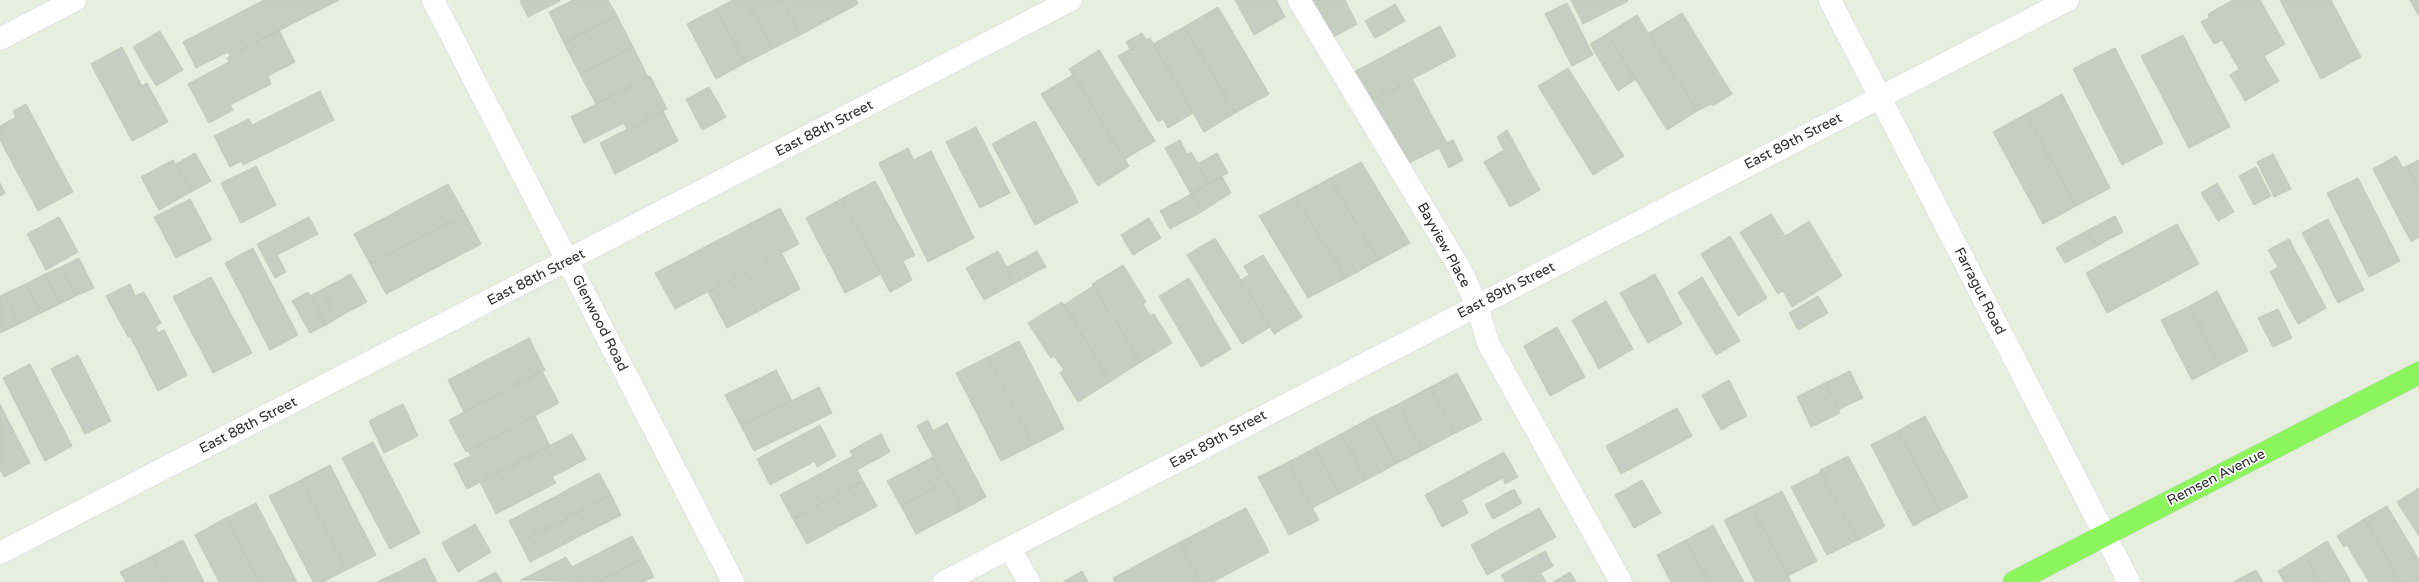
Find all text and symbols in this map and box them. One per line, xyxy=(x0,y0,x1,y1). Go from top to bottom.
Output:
street label: East 88th Street xyxy=(772,96,876,160)
street label: East 89th Street xyxy=(1741,109,1845,173)
street label: Bayview Place xyxy=(1414,200,1474,290)
street label: East 88th Street xyxy=(484,245,588,309)
street label: Farragut Road xyxy=(1951,245,2009,337)
street label: East 89th Street xyxy=(1454,258,1558,322)
street label: Glenwood Road xyxy=(568,272,632,374)
street label: East 88th Street xyxy=(196,393,300,457)
street label: East 89th Street xyxy=(1167,406,1270,472)
street label: Remsen Avenue xyxy=(2164,445,2268,509)

